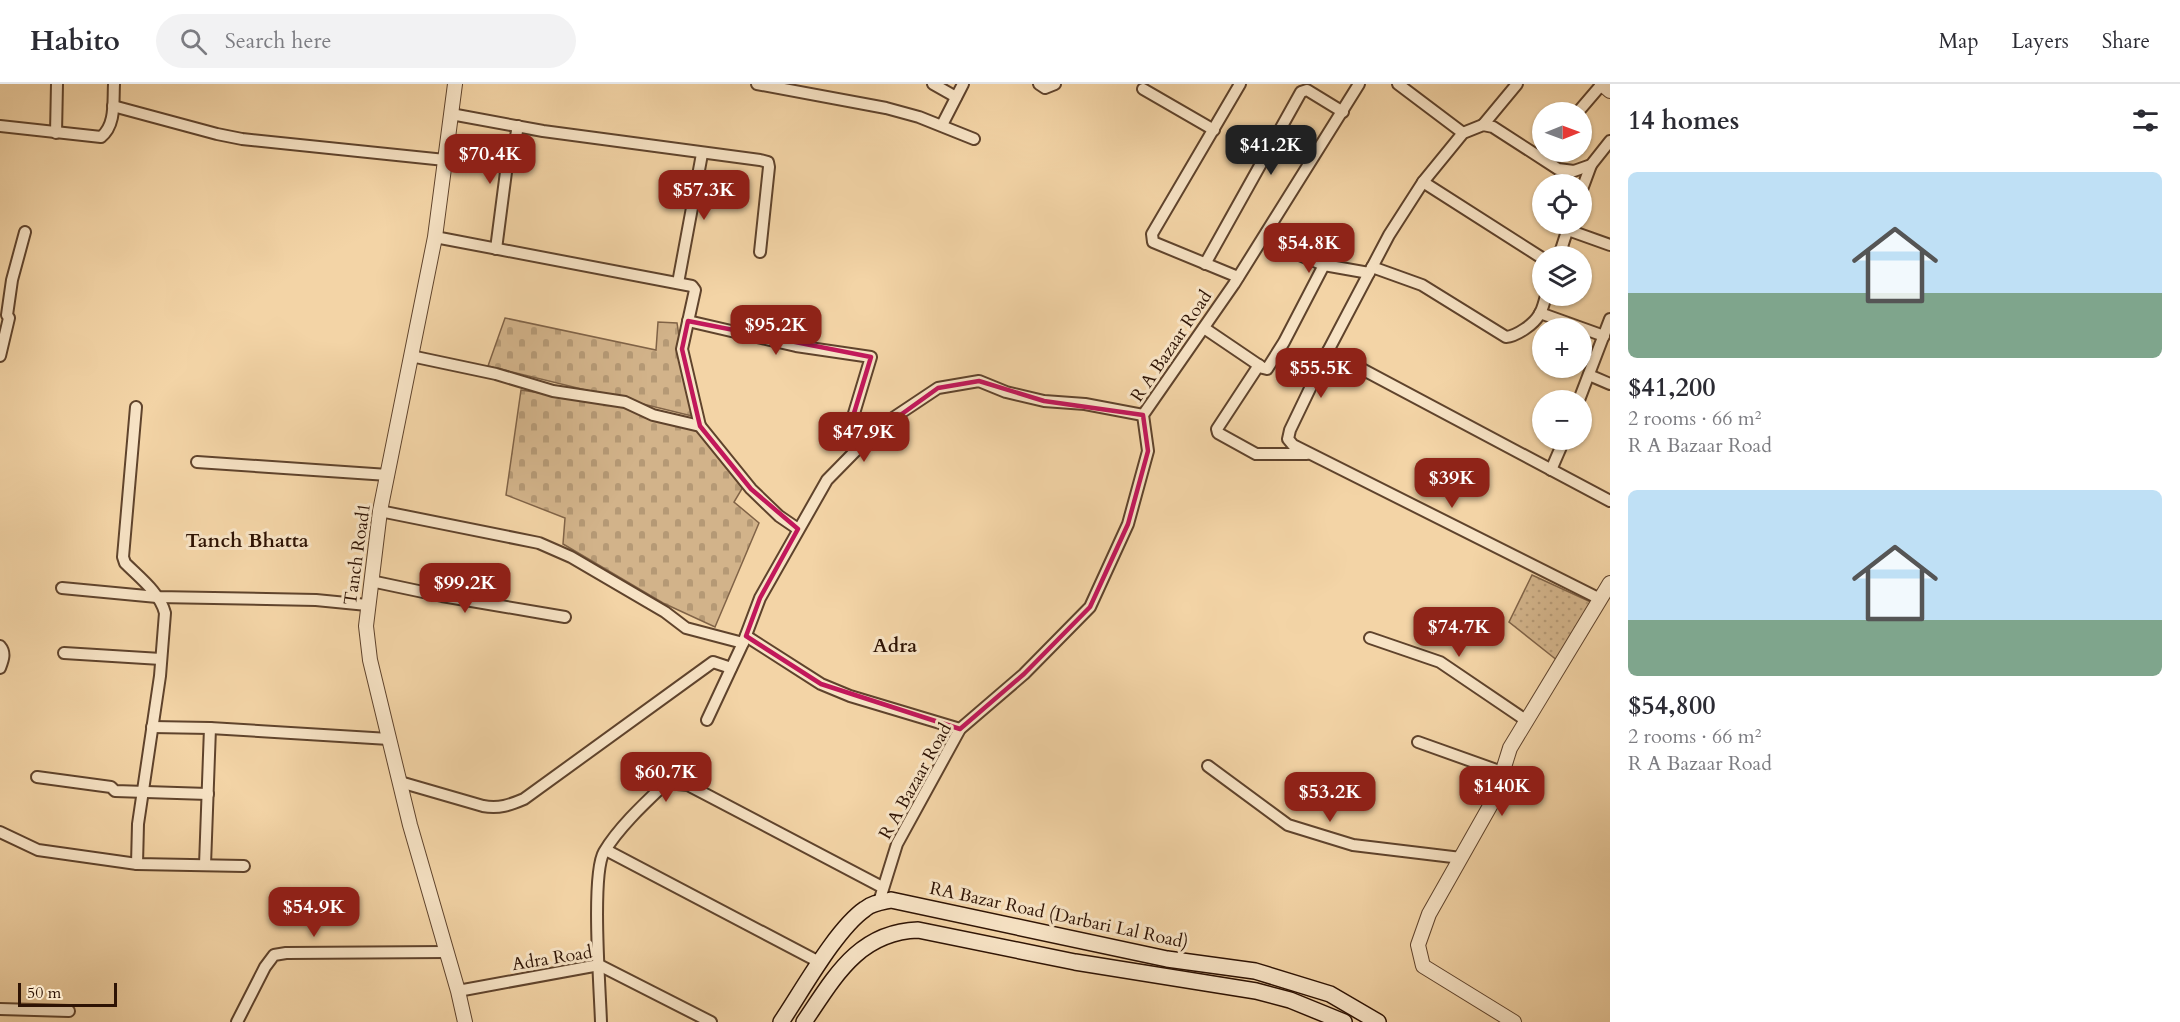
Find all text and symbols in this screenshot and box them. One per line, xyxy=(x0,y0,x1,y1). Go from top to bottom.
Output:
search box xyxy=(156,14,576,68)
text: Habito xyxy=(30,22,120,60)
icon: search xyxy=(177,25,210,58)
text: Search here xyxy=(225,26,331,56)
text: Map xyxy=(1939,27,1979,56)
text: Layers xyxy=(2012,27,2069,56)
text: Share xyxy=(2102,27,2150,56)
north arrow xyxy=(1532,102,1592,162)
map controls xyxy=(1532,102,1592,450)
text: 14 homes xyxy=(1628,103,1739,138)
icon: filters xyxy=(2129,104,2162,137)
pin: $41.2K xyxy=(1222,125,1320,176)
text: $41.2K xyxy=(1240,131,1302,158)
pin: $70.4K xyxy=(441,134,539,185)
text: $70.4K xyxy=(459,140,521,167)
pin: $57.3K xyxy=(655,170,753,221)
button: locate xyxy=(1532,174,1592,234)
text: $57.3K xyxy=(673,176,735,203)
icon: home xyxy=(1841,211,1949,319)
pin: $54.8K xyxy=(1260,223,1358,274)
text: $54.8K xyxy=(1278,229,1340,256)
button: layers xyxy=(1532,246,1592,306)
street label: R A Bazaar Road xyxy=(1125,285,1218,407)
pin: $95.2K xyxy=(727,305,825,356)
text: $95.2K xyxy=(745,311,807,338)
button: + xyxy=(1532,318,1592,378)
pin: $55.5K xyxy=(1272,348,1370,399)
text: $55.5K xyxy=(1290,354,1352,381)
text: $41,200 xyxy=(1628,370,1716,405)
button: − xyxy=(1532,390,1592,450)
text: 2 rooms · 66 m² xyxy=(1628,405,1761,432)
pin: $47.9K xyxy=(815,412,913,463)
text: $47.9K xyxy=(833,418,895,445)
text: R A Bazaar Road xyxy=(1628,432,1772,459)
pin: $39K xyxy=(1416,458,1488,509)
text: $39K xyxy=(1429,464,1475,491)
street label: Tanch Road1 xyxy=(338,501,377,607)
district label: Tanch Bhatta xyxy=(185,527,309,554)
icon: home xyxy=(1841,529,1949,637)
pin: $99.2K xyxy=(416,563,514,614)
text: $99.2K xyxy=(434,569,496,596)
pin: $74.7K xyxy=(1410,607,1508,658)
text: $74.7K xyxy=(1428,613,1490,640)
district label: Adra xyxy=(873,632,917,659)
text: $54,800 xyxy=(1628,688,1716,723)
street label: R A Bazaar Road xyxy=(873,718,958,844)
text: 2 rooms · 66 m² xyxy=(1628,723,1761,750)
text: R A Bazaar Road xyxy=(1628,750,1772,777)
pin: $60.7K xyxy=(617,752,715,803)
text: $60.7K xyxy=(635,758,697,785)
pin: $140K xyxy=(1460,766,1544,817)
pin: $53.2K xyxy=(1281,772,1379,823)
text: $140K xyxy=(1473,772,1531,799)
text: $53.2K xyxy=(1299,778,1361,805)
street label: RA Bazar Road (Darbari Lal Road) xyxy=(927,876,1190,955)
pin: $54.9K xyxy=(265,887,363,938)
text: $54.9K xyxy=(283,893,345,920)
street label: Adra Road xyxy=(510,940,595,977)
scale bar xyxy=(18,980,117,1008)
text: 50 m xyxy=(27,982,61,1004)

